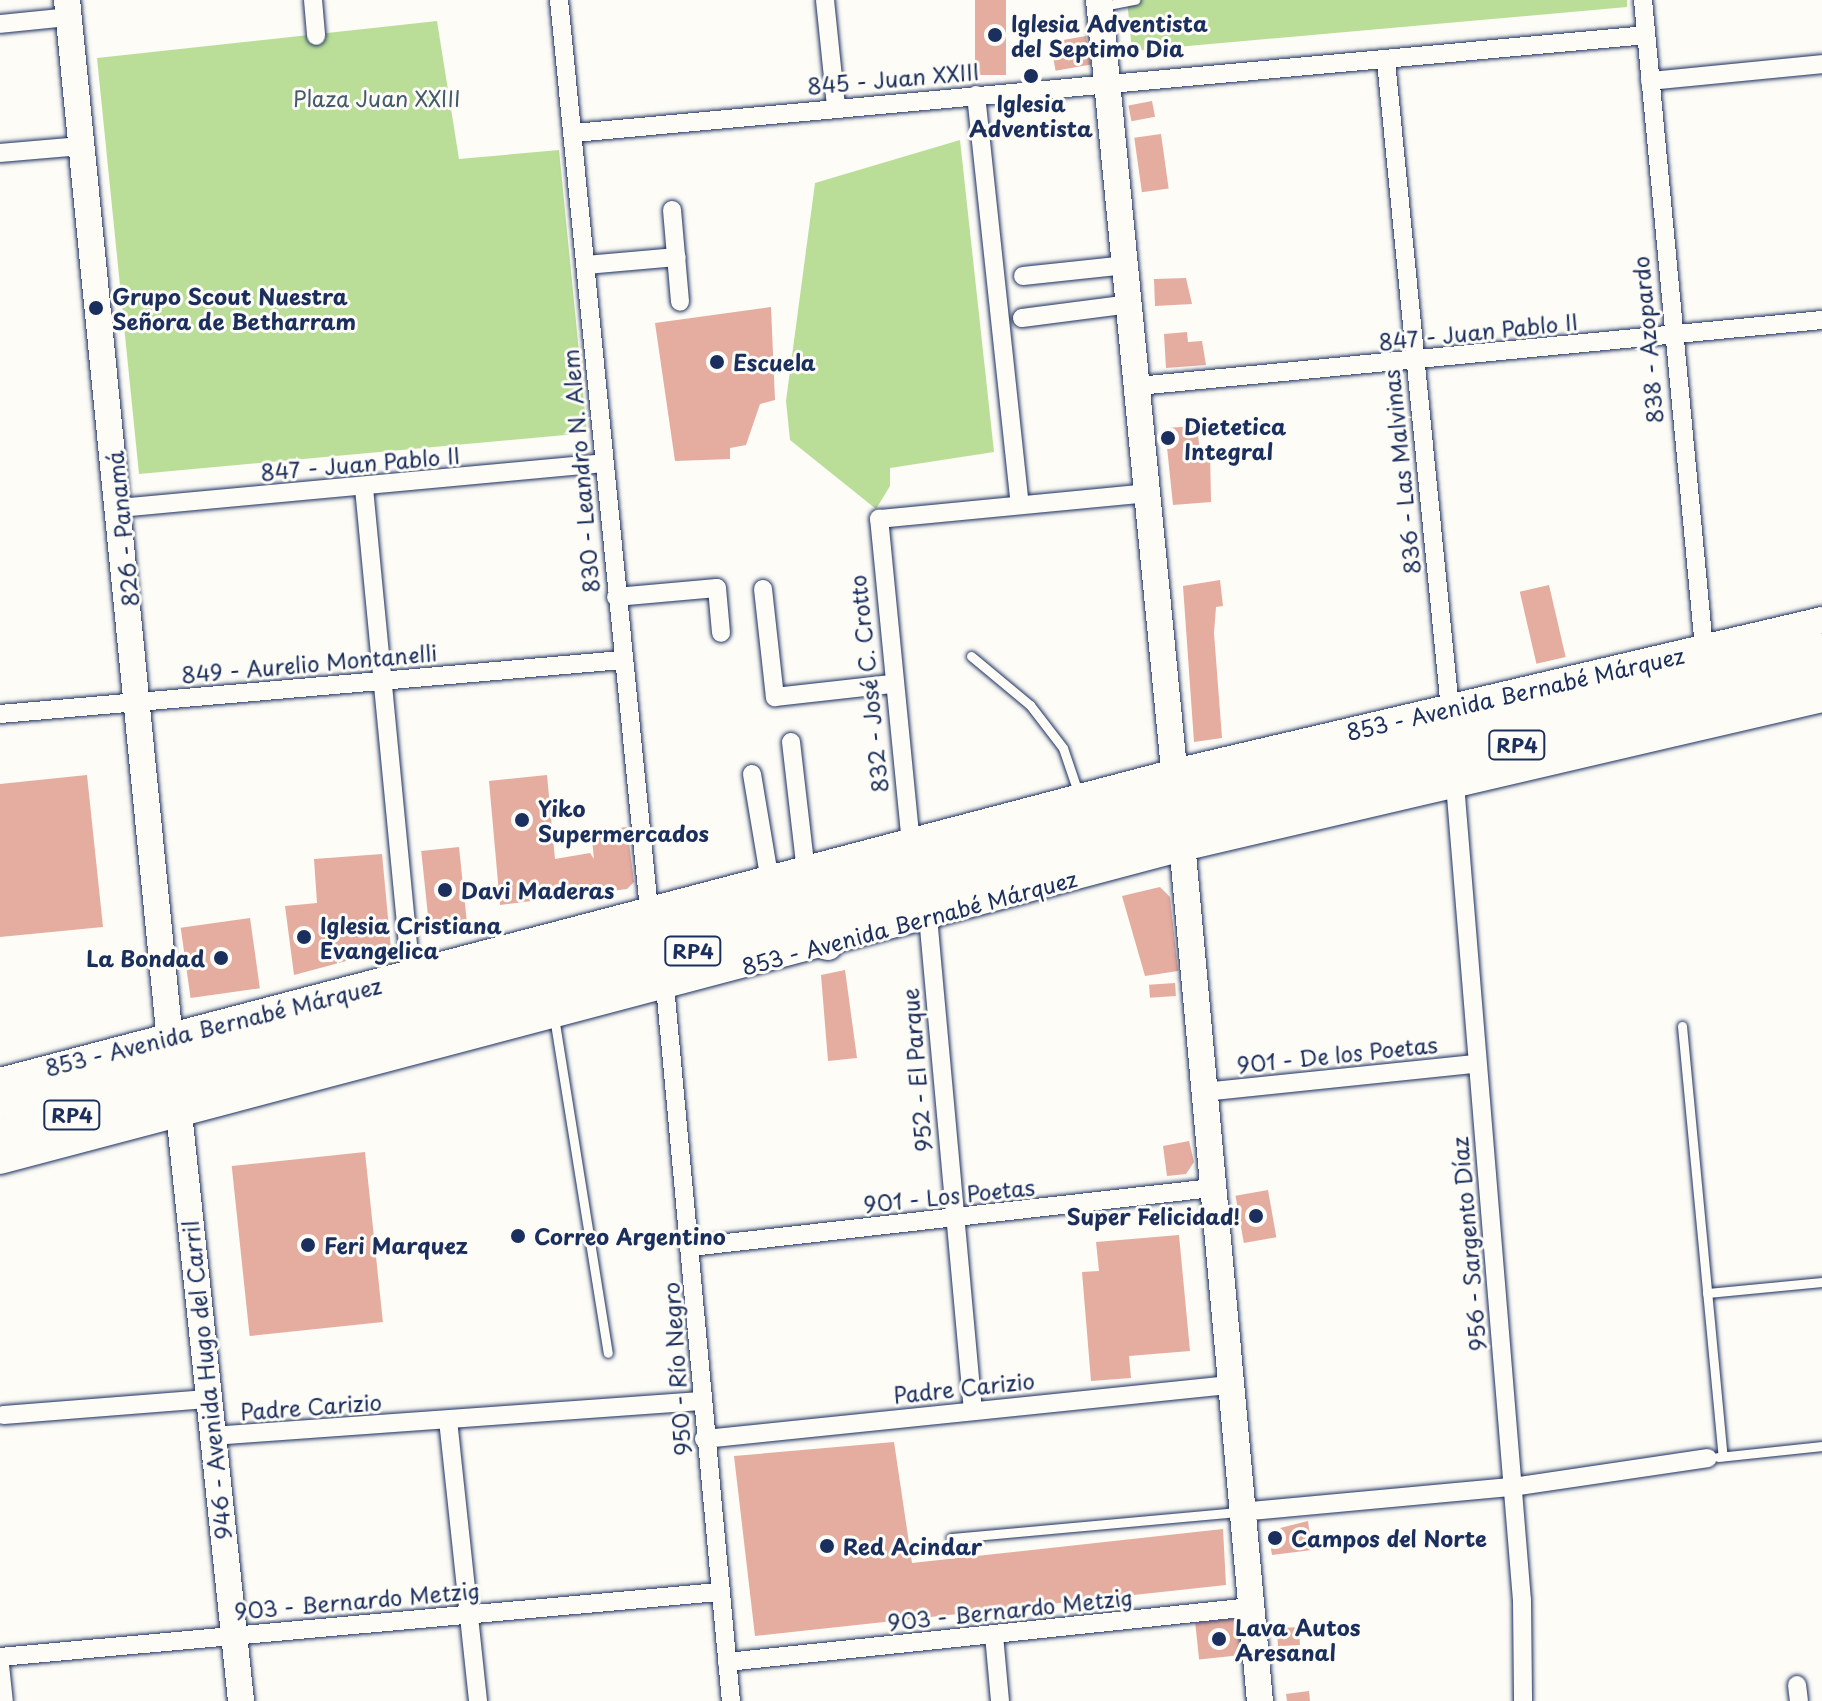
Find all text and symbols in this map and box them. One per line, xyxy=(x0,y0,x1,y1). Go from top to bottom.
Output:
place label: Iglesia Adventista del Septimo Dia xyxy=(1011,9,1211,60)
marker: Iglesia Adventista del Septimo Dia xyxy=(986,26,1004,44)
street label: 845 - Juan XXIII xyxy=(806,57,980,99)
marker: Iglesia Adventista xyxy=(1022,67,1040,85)
park label: Plaza Juan XXIII xyxy=(292,85,462,111)
place label: Iglesia Adventista xyxy=(969,89,1093,140)
street label: 838 - Azopardo xyxy=(1627,255,1667,425)
place label: Grupo Scout Nuestra Señora de Betharram xyxy=(112,282,355,334)
marker: Grupo Scout Nuestra Señora de Betharram xyxy=(87,299,105,317)
street label: 847 - Juan Pablo II xyxy=(1377,307,1579,355)
street label: 830 - Leandro N. Alem xyxy=(556,347,604,595)
place label: Escuela xyxy=(733,349,816,375)
marker: Escuela xyxy=(708,353,726,371)
street label: 836 - Las Malvinas xyxy=(1377,369,1425,575)
place label: Dietetica Integral xyxy=(1184,412,1286,464)
marker: Dietetica Integral xyxy=(1159,429,1177,447)
street label: 847 - Juan Pablo II xyxy=(259,441,461,485)
street label: 826 - Panamá xyxy=(101,451,143,607)
street label: 832 - José C. Crotto xyxy=(843,574,893,794)
street label: 849 - Aurelio Montanelli xyxy=(179,639,439,687)
street label: 853 - Avenida Bernabé Márquez xyxy=(1343,641,1687,745)
road number: RP4 xyxy=(1487,729,1547,761)
place label: Yiko Supermercados xyxy=(538,794,709,846)
marker: Yiko Supermercados xyxy=(513,811,531,829)
street label: 853 - Avenida Bernabé Márquez xyxy=(738,864,1080,980)
place label: Davi Maderas xyxy=(461,877,615,903)
marker: Davi Maderas xyxy=(436,881,454,899)
place label: Iglesia Cristiana Evangelica xyxy=(320,911,501,962)
marker: Iglesia Cristiana Evangelica xyxy=(295,928,313,946)
road number: RP4 xyxy=(663,935,723,967)
place label: La Bondad xyxy=(86,945,205,971)
marker: La Bondad xyxy=(212,949,230,967)
street label: 853 - Avenida Bernabé Márquez xyxy=(41,971,385,1081)
street label: 952 - El Parque xyxy=(896,986,936,1154)
street label: 901 - De los Poetas xyxy=(1234,1030,1440,1078)
road number: RP4 xyxy=(42,1099,102,1131)
street label: 956 - Sargento Díaz xyxy=(1445,1134,1491,1354)
street label: 901 - Los Poetas xyxy=(861,1173,1037,1217)
place label: Super Felicidad! xyxy=(1065,1203,1240,1229)
marker: Super Felicidad! xyxy=(1247,1207,1265,1225)
street label: 946 - Avenida Hugo del Carril xyxy=(176,1220,236,1540)
place label: Correo Argentino xyxy=(534,1223,727,1249)
marker: Correo Argentino xyxy=(509,1227,527,1245)
place label: Feri Marquez xyxy=(324,1232,470,1258)
marker: Feri Marquez xyxy=(299,1236,317,1254)
street label: 950 - Río Negro xyxy=(657,1281,695,1457)
street label: Padre Carizio xyxy=(892,1366,1036,1408)
street label: Padre Carizio xyxy=(239,1388,383,1424)
place label: Campos del Norte xyxy=(1291,1525,1489,1551)
marker: Campos del Norte xyxy=(1266,1529,1284,1547)
place label: Red Acindar xyxy=(843,1533,981,1559)
marker: Red Acindar xyxy=(818,1537,836,1555)
street label: 903 - Bernardo Metzig xyxy=(233,1576,481,1624)
street label: 903 - Bernardo Metzig xyxy=(886,1583,1134,1635)
place label: Lava Autos Aresanal xyxy=(1235,1613,1360,1664)
marker: Lava Autos Aresanal xyxy=(1210,1630,1228,1648)

